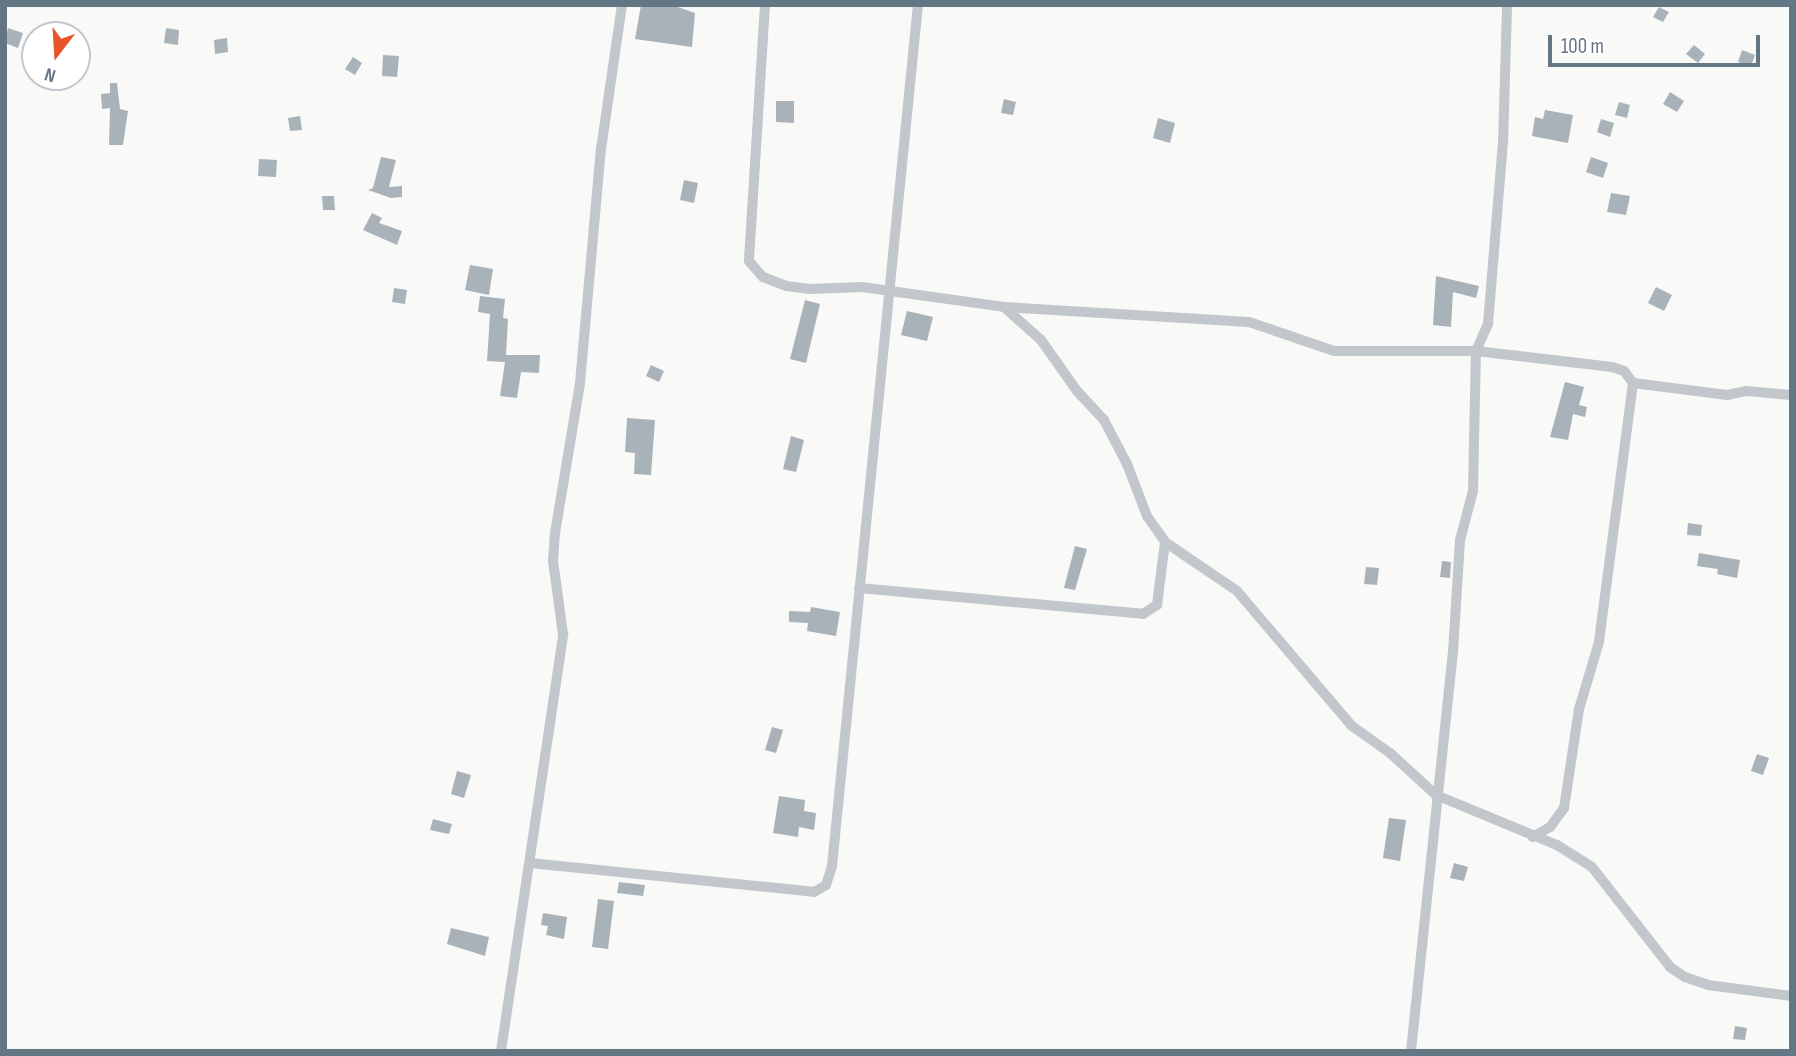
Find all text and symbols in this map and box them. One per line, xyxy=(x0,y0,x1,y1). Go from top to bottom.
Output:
north arrow xyxy=(21,21,91,91)
scale bar xyxy=(1551,21,1763,65)
text: 100 m xyxy=(1561,34,1604,59)
text: N xyxy=(42,62,59,87)

